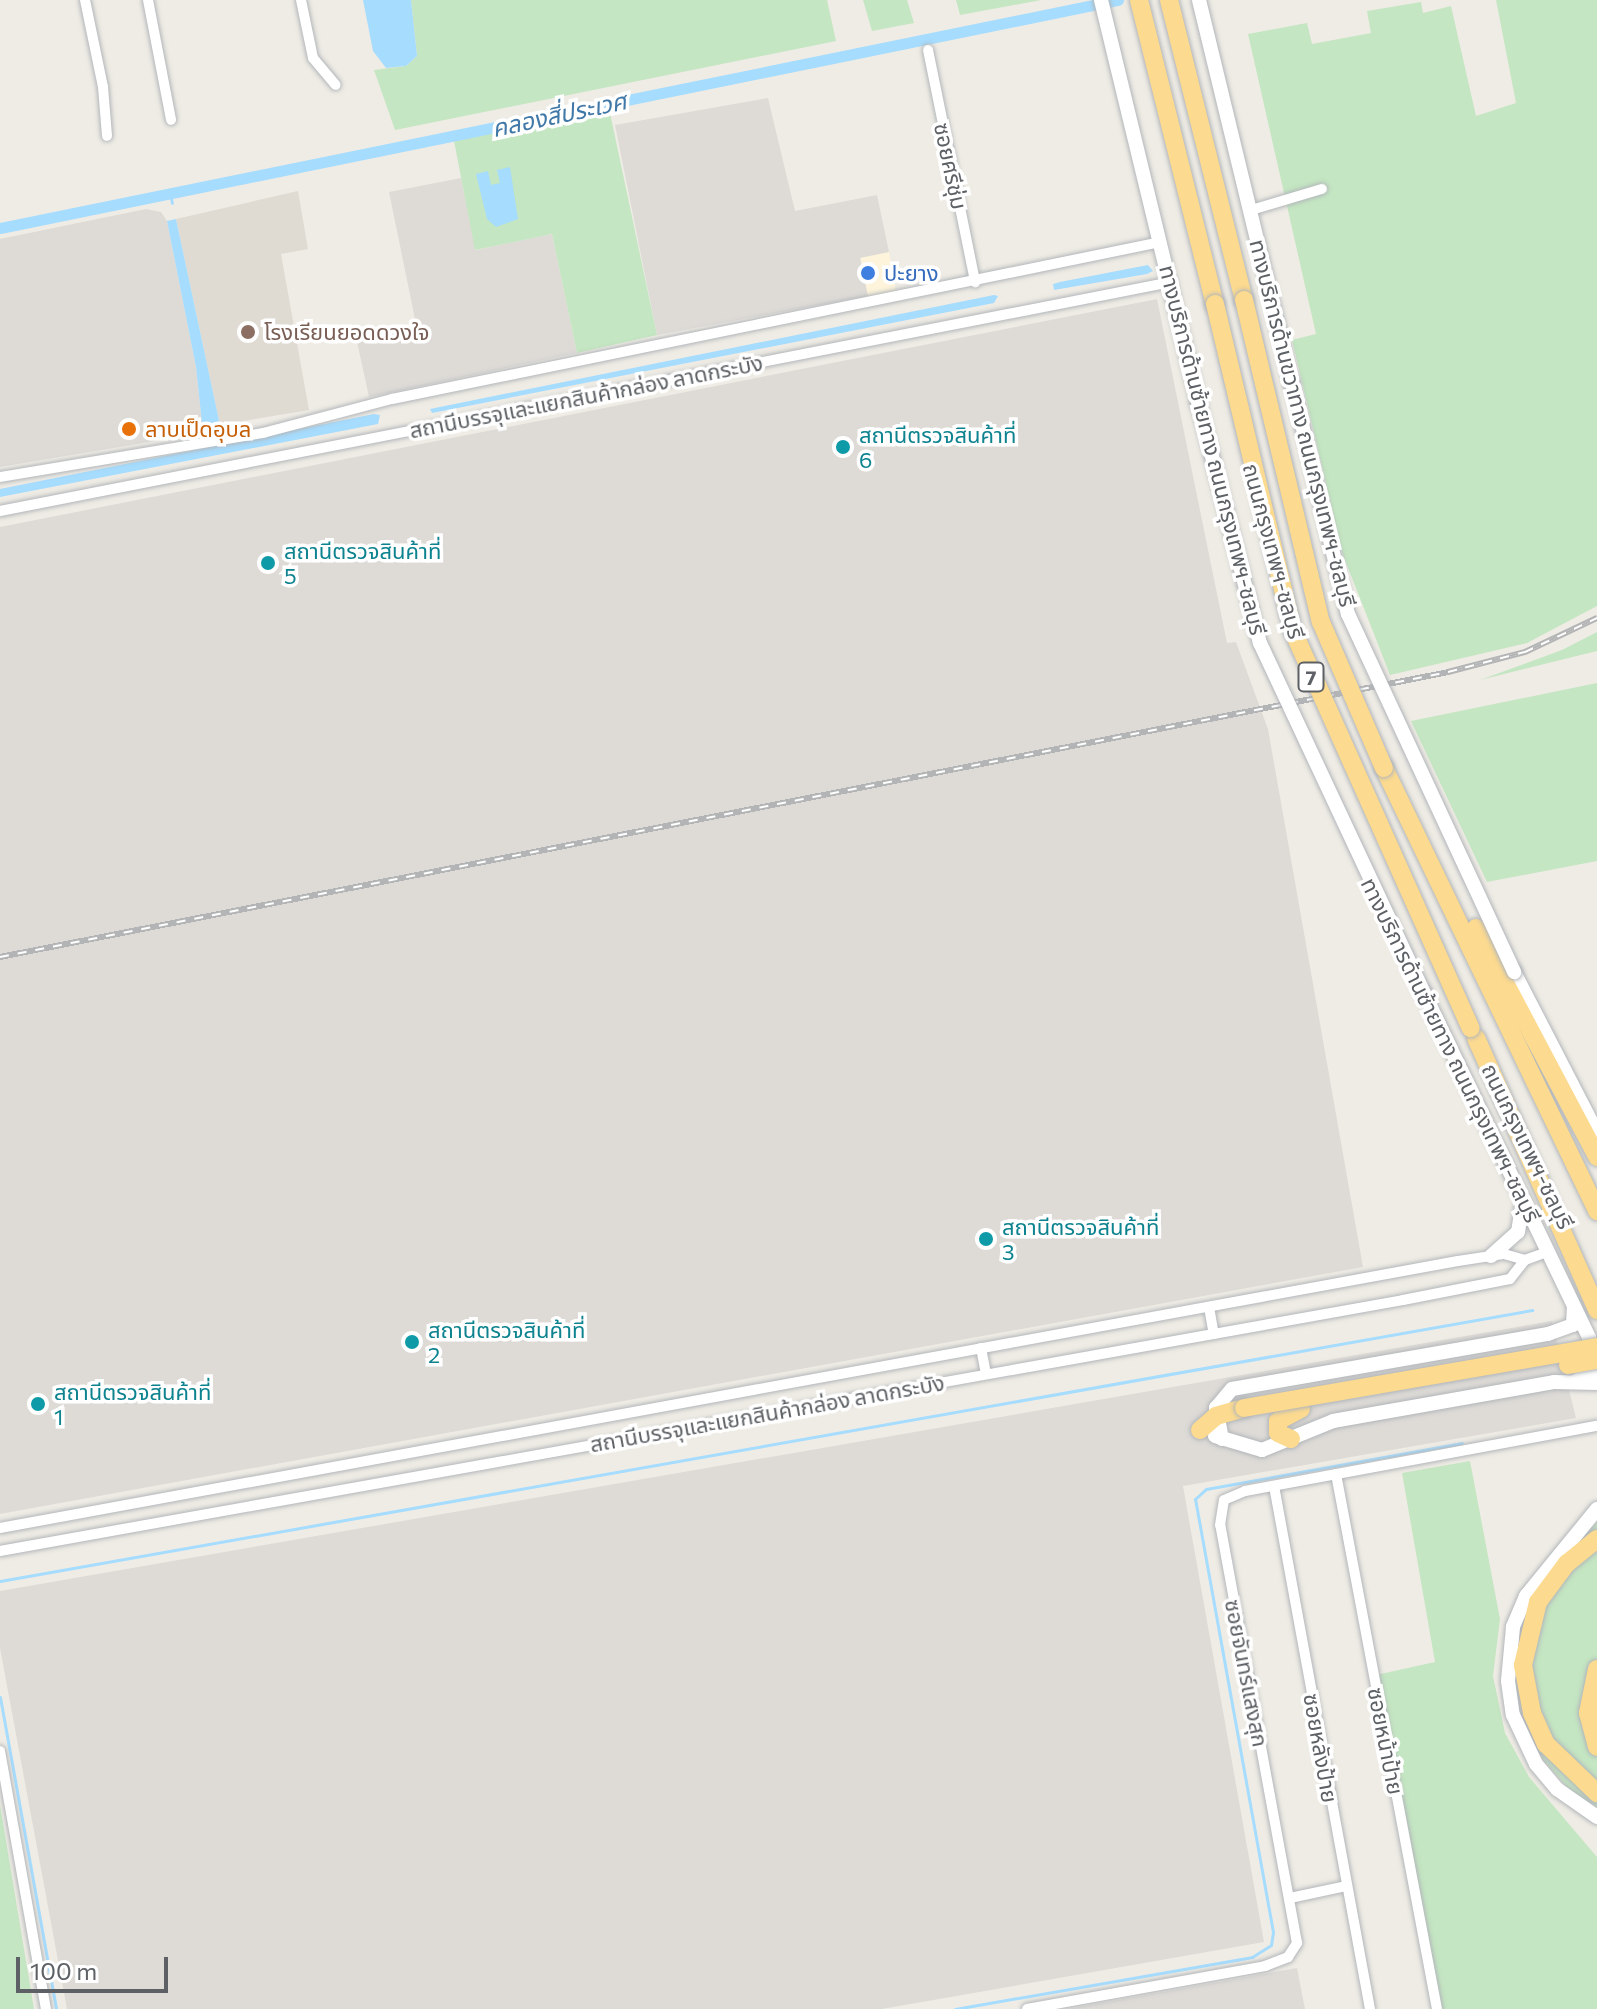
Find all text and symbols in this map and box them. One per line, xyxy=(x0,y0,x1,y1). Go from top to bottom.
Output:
water label: คลองสี่ประเวศ xyxy=(489,86,629,142)
street label: ซอยศรีชุ่ม xyxy=(929,120,973,212)
street label: ทางบริการด้านขวาทาง ถนนกรุงเทพฯ-ชลบุรี xyxy=(1245,237,1361,609)
place label: ปะยาง xyxy=(884,260,939,286)
street label: ทางบริการด้านซ้ายทาง ถนนกรุงเทพฯ-ชลบุรี xyxy=(1154,262,1272,638)
marker: ปะยาง xyxy=(859,264,877,282)
place label: โรงเรียนยอดดวงใจ xyxy=(264,319,430,345)
marker: โรงเรียนยอดดวงใจ xyxy=(239,323,257,341)
street label: สถานีบรรจุและแยกสินค้ากล่อง ลาดกระบัง xyxy=(407,349,765,443)
place label: ลาบเป็ดอุบล xyxy=(145,416,251,442)
marker: ลาบเป็ดอุบล xyxy=(120,420,138,438)
place label: สถานีตรวจสินค้าที่ 6 xyxy=(859,421,1016,472)
marker: สถานีตรวจสินค้าที่ 6 xyxy=(834,438,852,456)
street label: ถนนกรุงเทพฯ-ชลบุรี xyxy=(1238,460,1310,642)
place label: สถานีตรวจสินค้าที่ 5 xyxy=(284,537,441,588)
marker: สถานีตรวจสินค้าที่ 5 xyxy=(259,554,277,572)
road number: 7 xyxy=(1297,661,1325,693)
street label: ทางบริการด้านซ้ายทาง ถนนกรุงเทพฯ-ชลบุรี xyxy=(1356,873,1546,1227)
street label: ถนนกรุงเทพฯ-ชลบุรี xyxy=(1477,1059,1579,1233)
place label: สถานีตรวจสินค้าที่ 3 xyxy=(1002,1213,1159,1264)
marker: สถานีตรวจสินค้าที่ 3 xyxy=(977,1230,995,1248)
place label: สถานีตรวจสินค้าที่ 2 xyxy=(428,1316,585,1368)
marker: สถานีตรวจสินค้าที่ 2 xyxy=(403,1333,421,1351)
street label: สถานีบรรจุและแยกสินค้ากล่อง ลาดกระบัง xyxy=(588,1369,946,1457)
place label: สถานีตรวจสินค้าที่ 1 xyxy=(54,1378,211,1430)
marker: สถานีตรวจสินค้าที่ 1 xyxy=(29,1395,47,1413)
street label: ซอยจันทร์แสงสุก xyxy=(1220,1597,1274,1749)
street label: ซอยหน้าป้าย xyxy=(1363,1685,1409,1797)
street label: ซอยหลังป้าย xyxy=(1298,1691,1344,1805)
scale bar xyxy=(20,1941,172,1991)
text: 100 m xyxy=(30,1956,97,1985)

